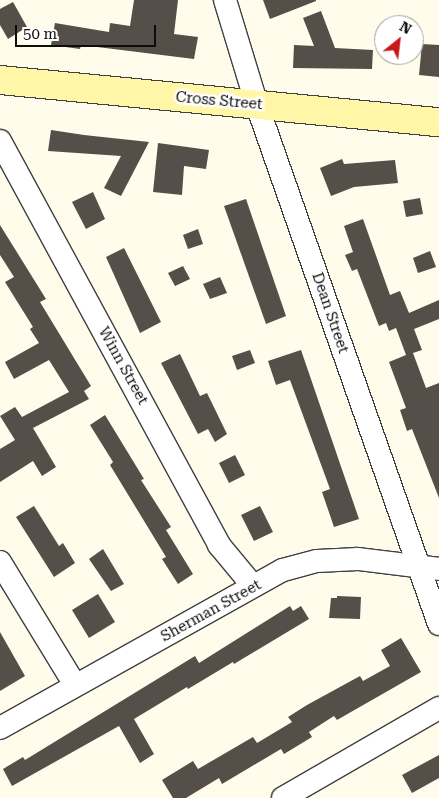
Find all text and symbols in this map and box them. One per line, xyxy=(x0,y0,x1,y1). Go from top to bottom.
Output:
scale bar xyxy=(18,15,159,47)
north arrow xyxy=(374,15,424,65)
text: N xyxy=(397,18,414,37)
text: 50 m xyxy=(23,25,57,43)
street label: Cross Street xyxy=(175,88,263,114)
street label: Dean Street xyxy=(308,270,352,356)
street label: Winn Street xyxy=(94,324,152,408)
street label: Sherman Street xyxy=(158,576,264,646)

